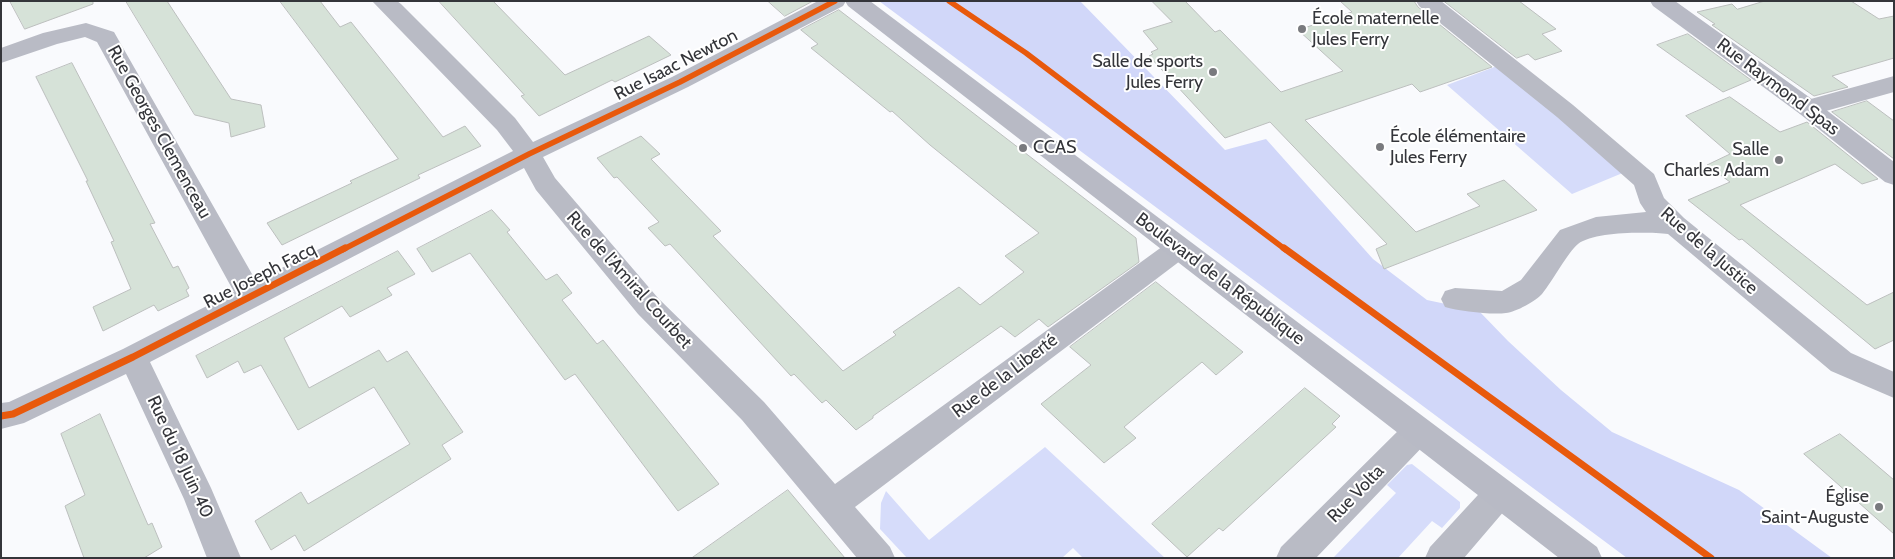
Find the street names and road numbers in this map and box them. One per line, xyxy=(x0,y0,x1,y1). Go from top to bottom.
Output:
street label: Rue Isaac Newton xyxy=(611,25,741,105)
street label: Rue Raymond Spas xyxy=(1712,34,1844,140)
street label: Rue Georges Clemenceau xyxy=(102,42,216,222)
street label: Rue de la Justice xyxy=(1656,203,1762,299)
street label: Rue de l'Amiral Courbet xyxy=(562,207,696,353)
street label: Boulevard de la République xyxy=(1131,208,1309,350)
street label: Rue Joseph Facq xyxy=(200,238,320,314)
street label: Rue de la Liberté xyxy=(948,329,1062,423)
street label: Rue du 18 Juin 40 xyxy=(142,392,218,522)
street label: Rue Volta xyxy=(1323,461,1389,527)

